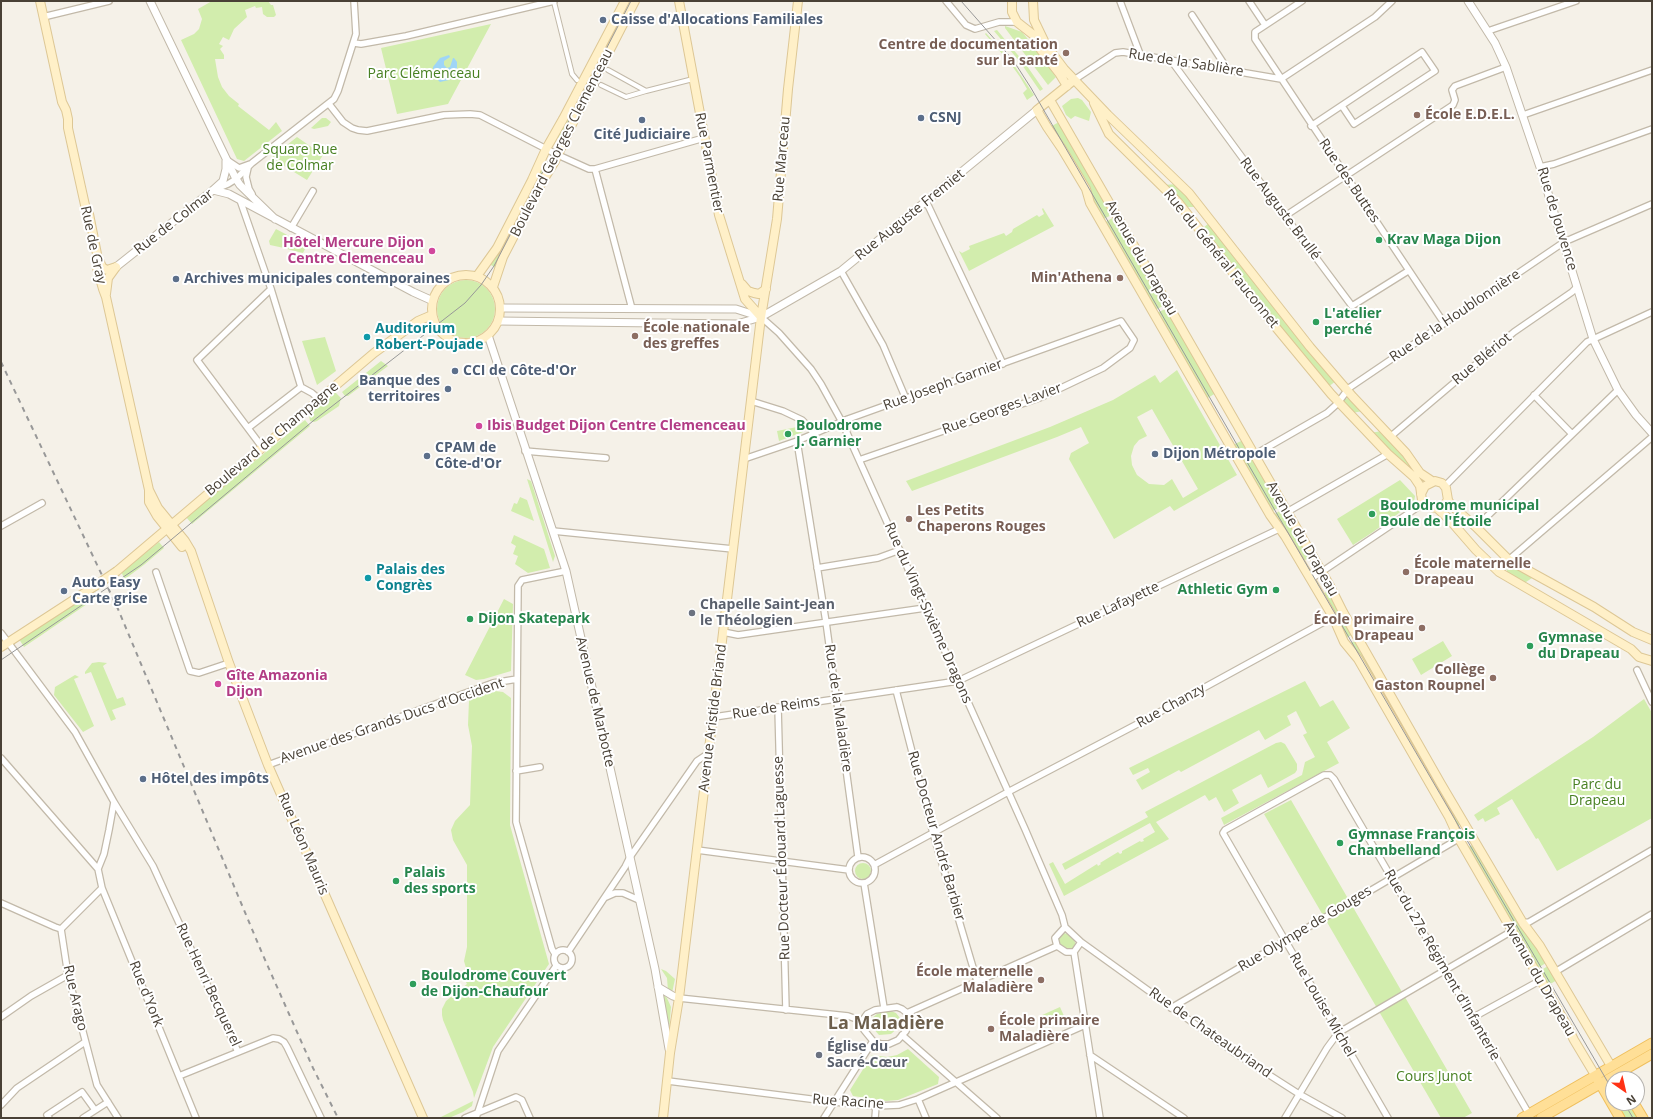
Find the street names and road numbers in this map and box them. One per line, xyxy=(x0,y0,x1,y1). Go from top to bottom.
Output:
street label: Boulevard Georges Clemenceau xyxy=(507,46,617,240)
street label: Rue de la Sablière xyxy=(1127,46,1245,80)
street label: Rue Parmentier xyxy=(691,111,727,215)
street label: Rue Marceau xyxy=(770,116,794,202)
street label: Rue des Buttes xyxy=(1315,136,1383,226)
street label: Rue Auguste Brullé xyxy=(1236,155,1324,263)
street label: Rue de Jouvence xyxy=(1533,165,1581,273)
street label: Rue Auguste Fremiet xyxy=(852,166,968,264)
street label: Rue de Colmar xyxy=(131,186,217,258)
street label: Rue du Général Fauconnet xyxy=(1160,186,1282,332)
street label: Avenue du Drapeau xyxy=(1101,198,1181,318)
street label: Rue de Gray xyxy=(77,204,109,286)
street label: Rue de la Houblonnière xyxy=(1387,266,1523,366)
street label: Rue Blériot xyxy=(1449,329,1515,389)
street label: Rue Joseph Garnier xyxy=(881,356,1005,414)
street label: Boulevard de Champagne xyxy=(202,378,342,500)
street label: Rue Georges Lavier xyxy=(940,380,1064,438)
street label: Avenue du Drapeau xyxy=(1262,479,1342,599)
street label: Rue du Vingt-Sixième Dragons xyxy=(880,520,976,706)
street label: Rue Lafayette xyxy=(1074,579,1162,631)
street label: Avenue de Marbotte xyxy=(572,635,618,769)
street label: Avenue Aristide Briand xyxy=(696,643,730,793)
street label: Rue de la Maladière xyxy=(821,643,855,773)
street label: Avenue des Grands Ducs d'Occident xyxy=(278,675,506,767)
street label: Rue Chanzy xyxy=(1134,680,1208,732)
street label: Rue de Reims xyxy=(731,693,821,723)
street label: Rue Docteur André Barbier xyxy=(904,749,968,923)
street label: Rue Docteur Édouard Laguesse xyxy=(770,756,794,960)
street label: Rue Léon Mauris xyxy=(274,790,332,898)
street label: Rue du 27e Régiment d'Infanterie xyxy=(1380,866,1504,1064)
street label: Rue Olympe de Gouges xyxy=(1235,883,1375,975)
street label: Avenue du Drapeau xyxy=(1499,919,1579,1039)
street label: Rue Henri Becquerel xyxy=(172,921,244,1049)
street label: Rue Louise Michel xyxy=(1285,950,1359,1060)
street label: Rue d'York xyxy=(125,959,167,1029)
street label: Rue Arago xyxy=(59,963,91,1033)
street label: Rue de Chateaubriand xyxy=(1145,984,1275,1082)
street label: Rue Racine xyxy=(812,1091,884,1113)

